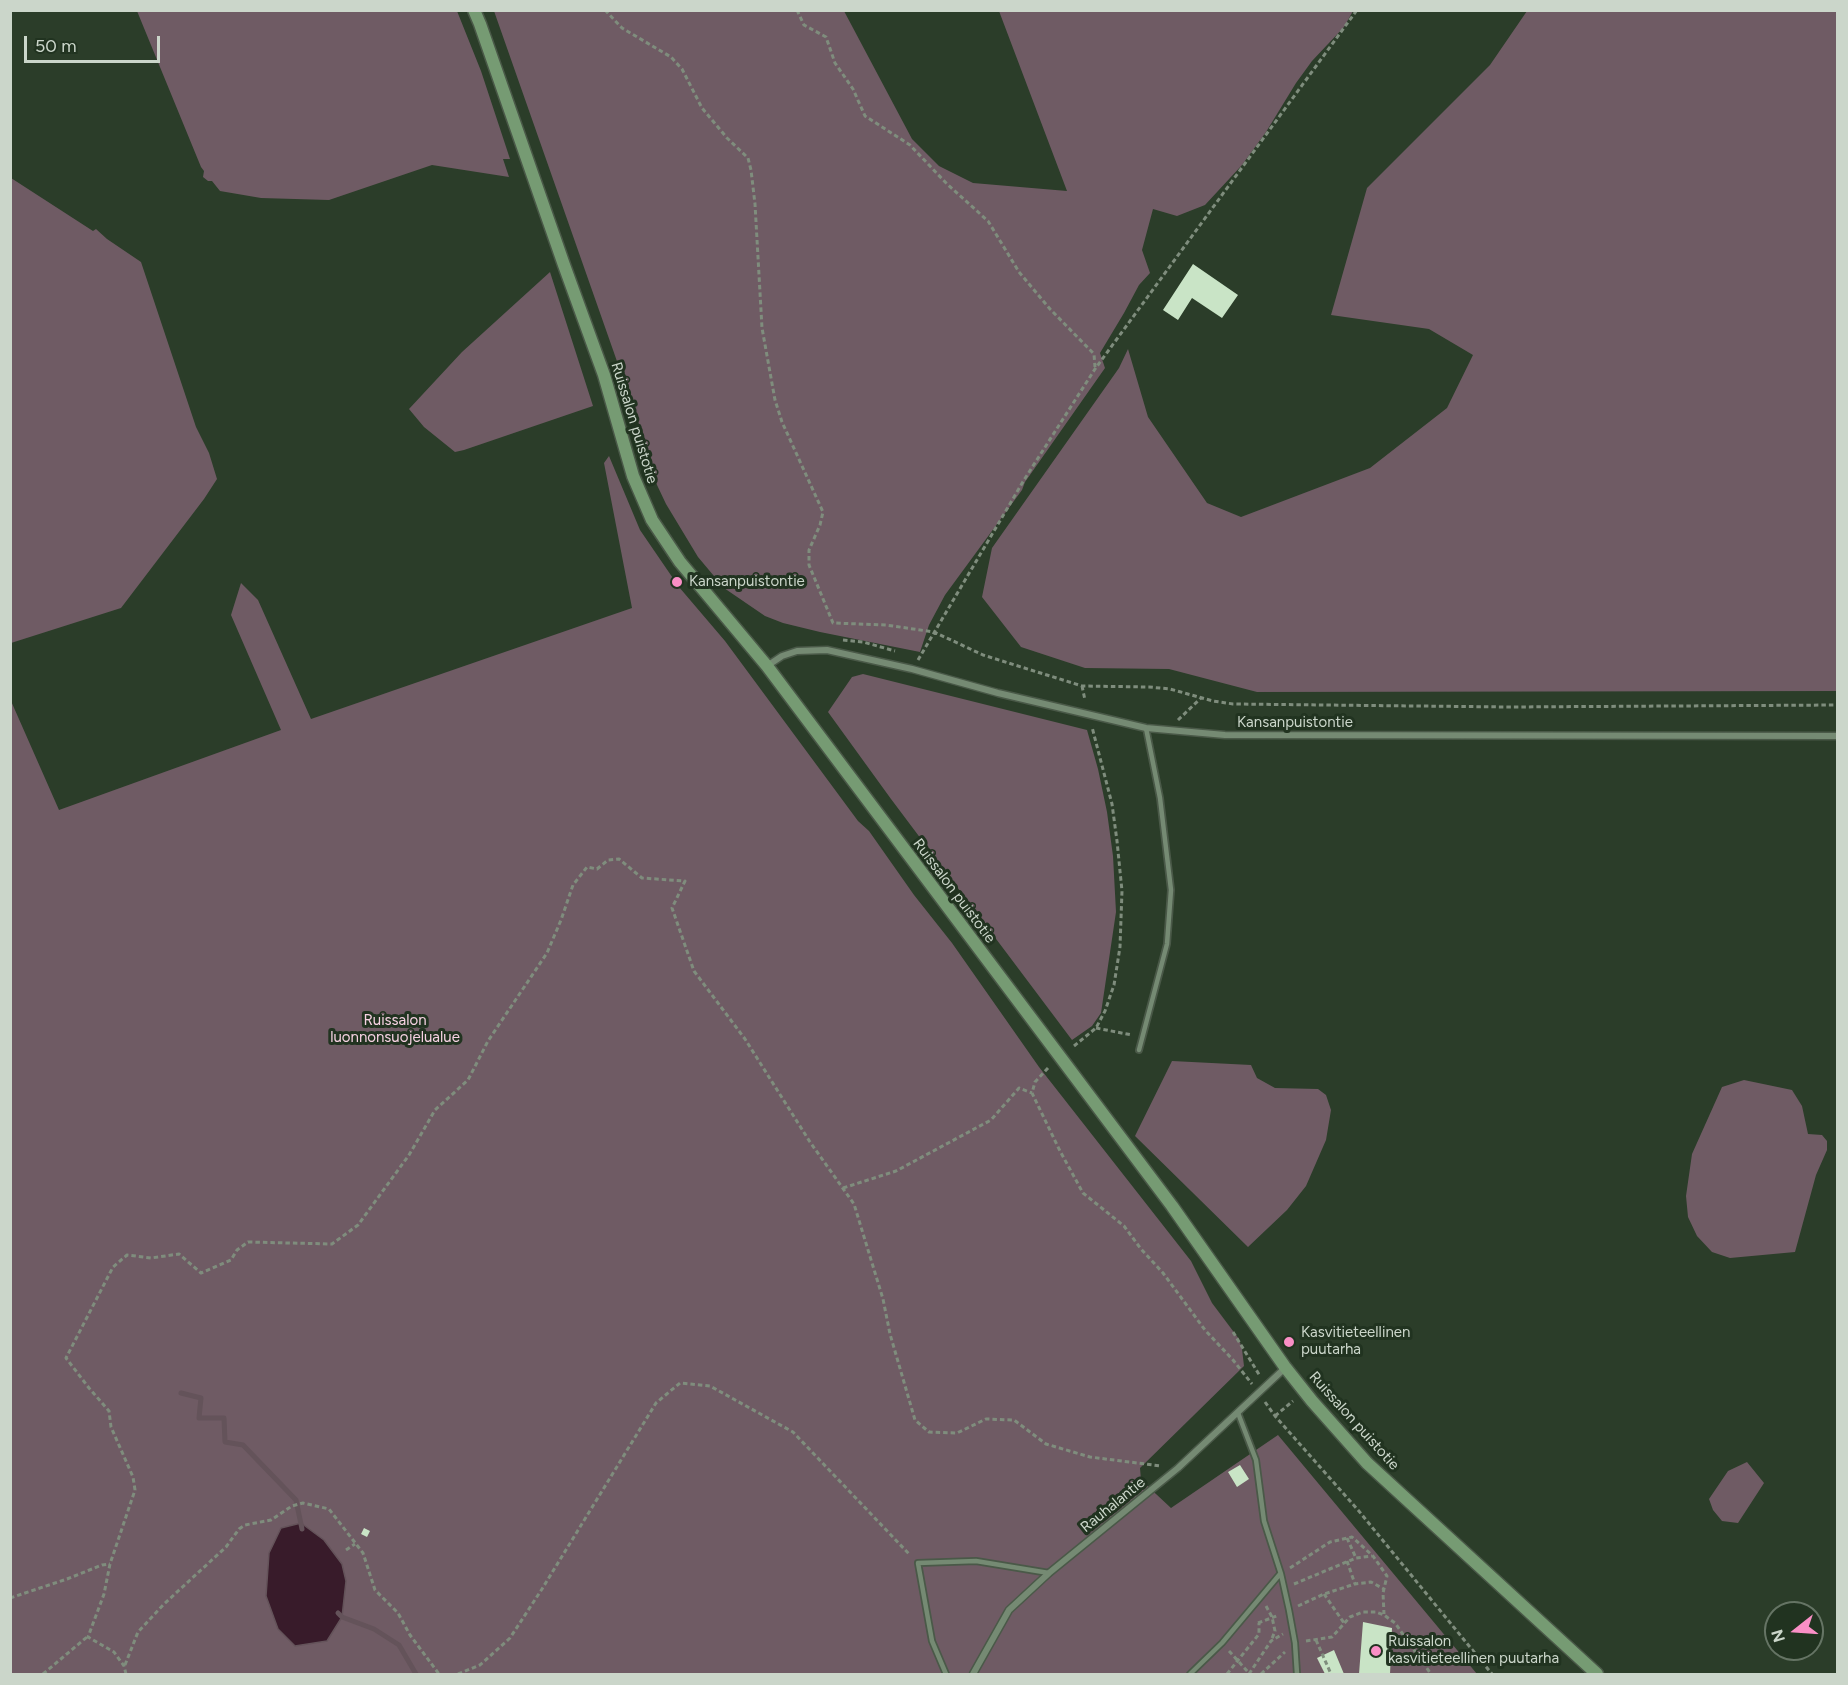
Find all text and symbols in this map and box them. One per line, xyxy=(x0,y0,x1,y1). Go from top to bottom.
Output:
scale bar xyxy=(27,24,164,62)
text: 50 m xyxy=(35,35,77,57)
street label: Ruissalon puistotie xyxy=(607,360,661,486)
place label: Kansanpuistontie xyxy=(689,573,805,591)
marker: Kansanpuistontie xyxy=(670,575,684,589)
street label: Kansanpuistontie xyxy=(1237,714,1353,732)
street label: Ruissalon puistotie xyxy=(909,835,999,947)
park label: Ruissalon luonnonsuojelualue xyxy=(330,1012,460,1047)
place label: Kasvitieteellinen puutarha xyxy=(1301,1324,1410,1359)
marker: Kasvitieteellinen puutarha xyxy=(1282,1335,1296,1349)
street label: Ruissalon puistotie xyxy=(1305,1368,1403,1474)
street label: Rauhalantie xyxy=(1077,1473,1149,1537)
north arrow xyxy=(1764,1601,1824,1661)
text: N xyxy=(1767,1627,1789,1645)
place label: Ruissalon kasvitieteellinen puutarha xyxy=(1388,1633,1559,1668)
marker: Ruissalon kasvitieteellinen puutarha xyxy=(1369,1644,1383,1658)

